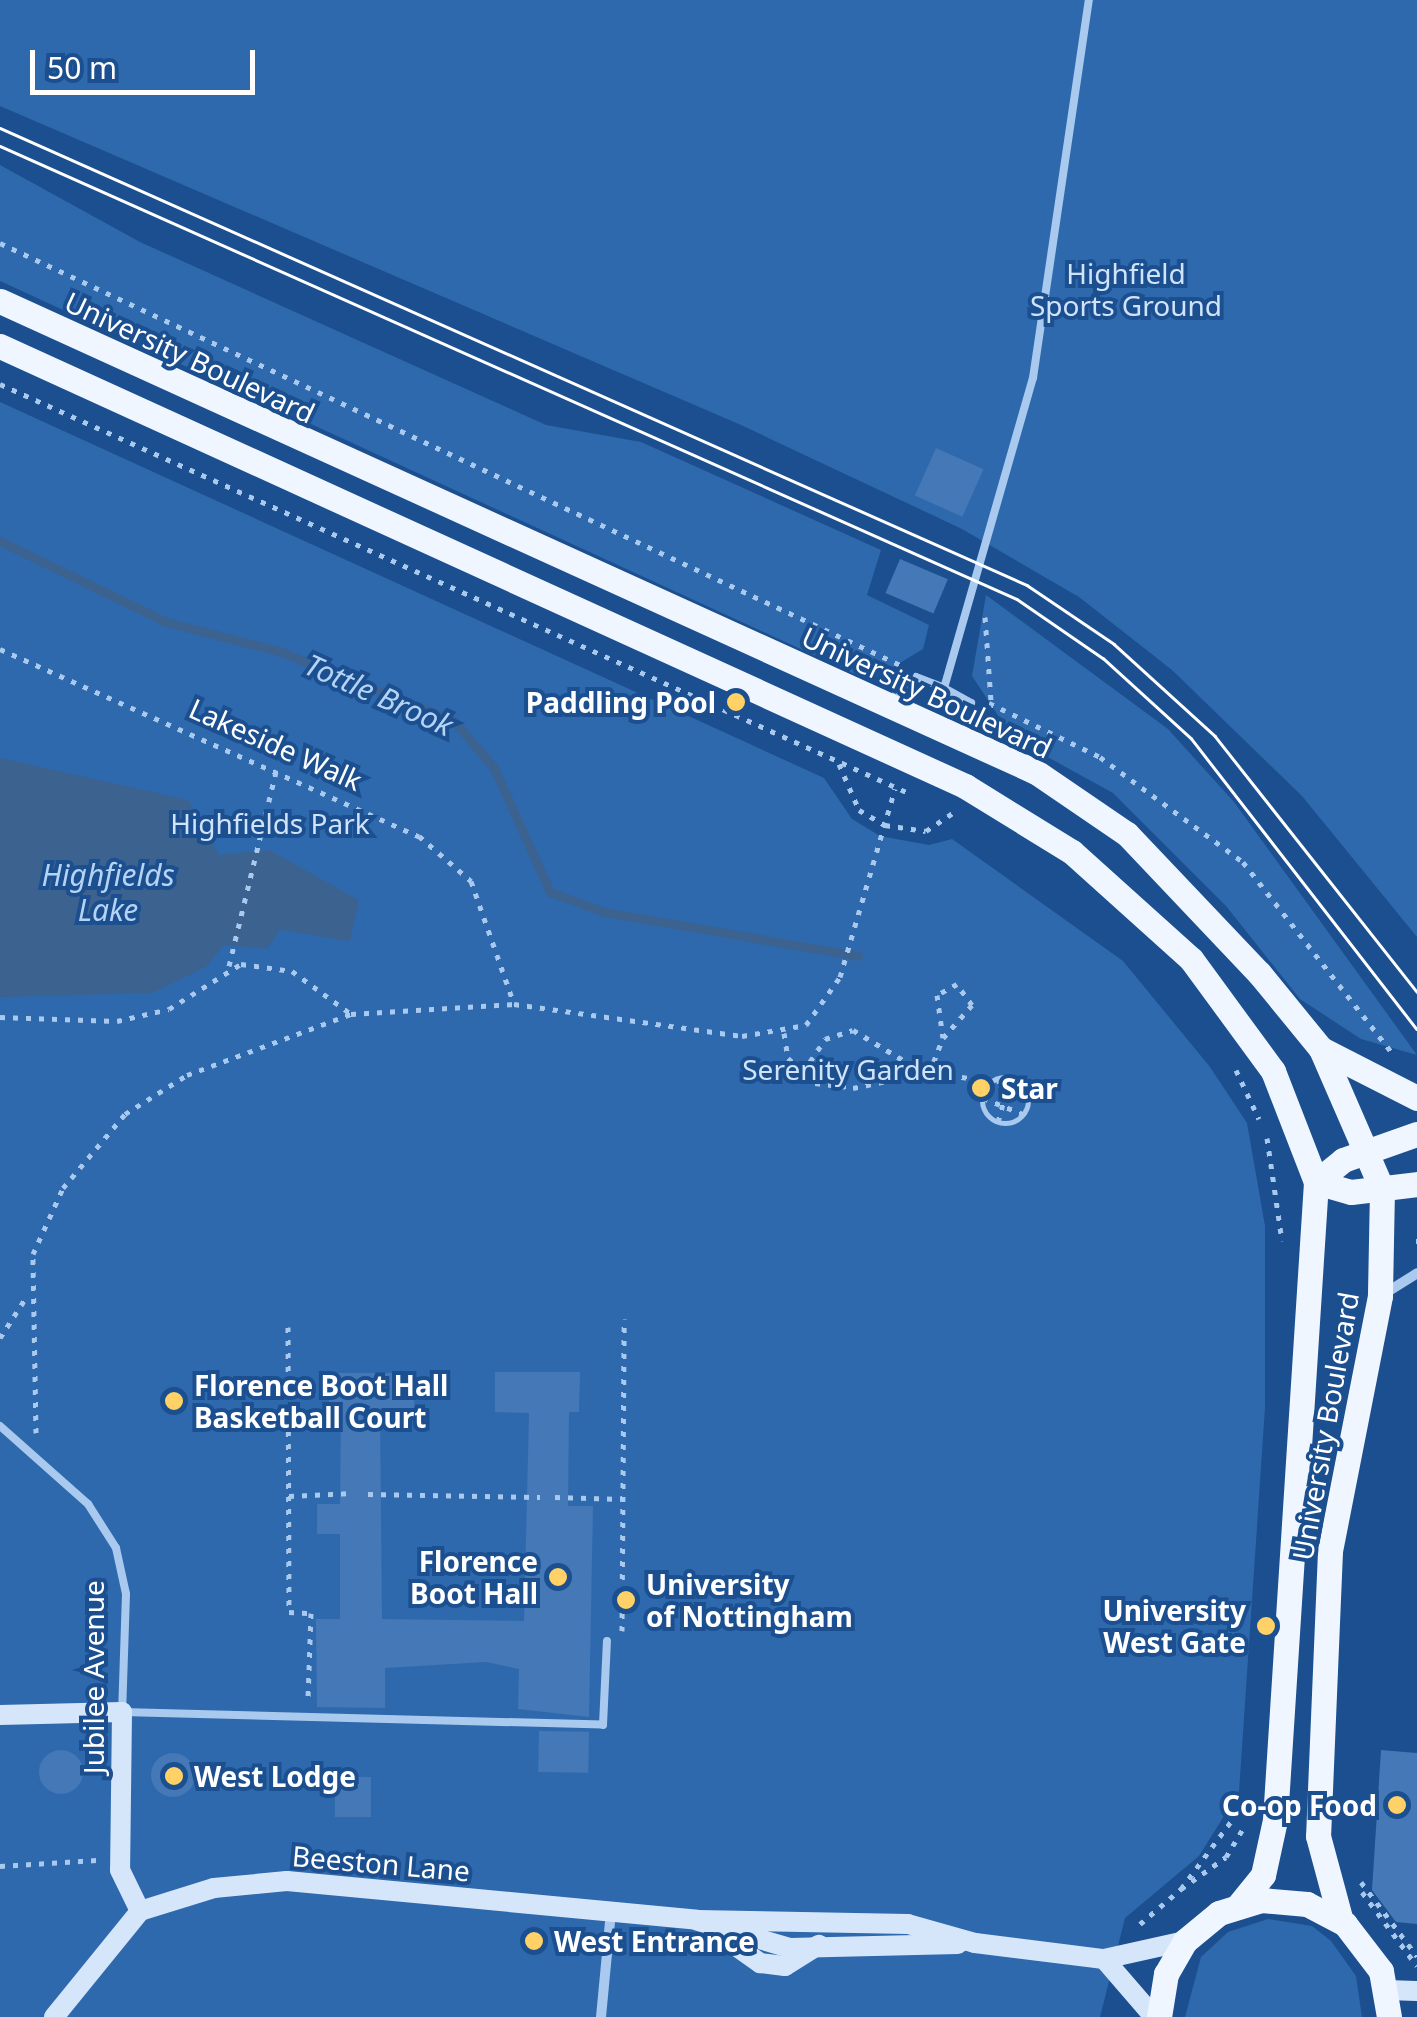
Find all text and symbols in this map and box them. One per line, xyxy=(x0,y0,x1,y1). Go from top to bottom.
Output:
scale bar xyxy=(35,30,260,92)
text: 50 m xyxy=(47,47,117,88)
park label: Highfield Sports Ground xyxy=(1030,256,1222,322)
street label: University Boulevard xyxy=(60,284,320,430)
street label: University Boulevard xyxy=(797,619,1057,765)
water label: Tottle Brook xyxy=(299,646,459,744)
place label: Paddling Pool xyxy=(526,685,716,719)
street label: Lakeside Walk xyxy=(184,691,368,797)
marker: Paddling Pool xyxy=(725,691,747,713)
park label: Highfields Park xyxy=(170,806,370,840)
water label: Highfields Lake xyxy=(41,857,175,928)
park label: Serenity Garden xyxy=(742,1052,954,1086)
place label: Star xyxy=(1001,1071,1058,1105)
marker: Star xyxy=(970,1077,992,1099)
street label: University Boulevard xyxy=(1285,1289,1365,1563)
place label: Florence Boot Hall Basketball Court xyxy=(194,1368,448,1434)
marker: Florence Boot Hall Basketball Court xyxy=(163,1390,185,1412)
place label: Florence Boot Hall xyxy=(410,1544,538,1610)
marker: Florence Boot Hall xyxy=(547,1566,569,1588)
place label: University of Nottingham xyxy=(646,1567,853,1633)
street label: Jubilee Avenue xyxy=(76,1580,110,1774)
marker: University of Nottingham xyxy=(615,1589,637,1611)
place label: University West Gate xyxy=(1102,1593,1246,1659)
marker: University West Gate xyxy=(1255,1615,1277,1637)
place label: West Lodge xyxy=(194,1759,356,1793)
marker: West Lodge xyxy=(163,1765,185,1787)
place label: Co-op Food xyxy=(1222,1788,1377,1822)
marker: Co-op Food xyxy=(1386,1794,1408,1816)
street label: Beeston Lane xyxy=(291,1838,471,1888)
place label: West Entrance xyxy=(554,1924,755,1958)
marker: West Entrance xyxy=(523,1930,545,1952)

